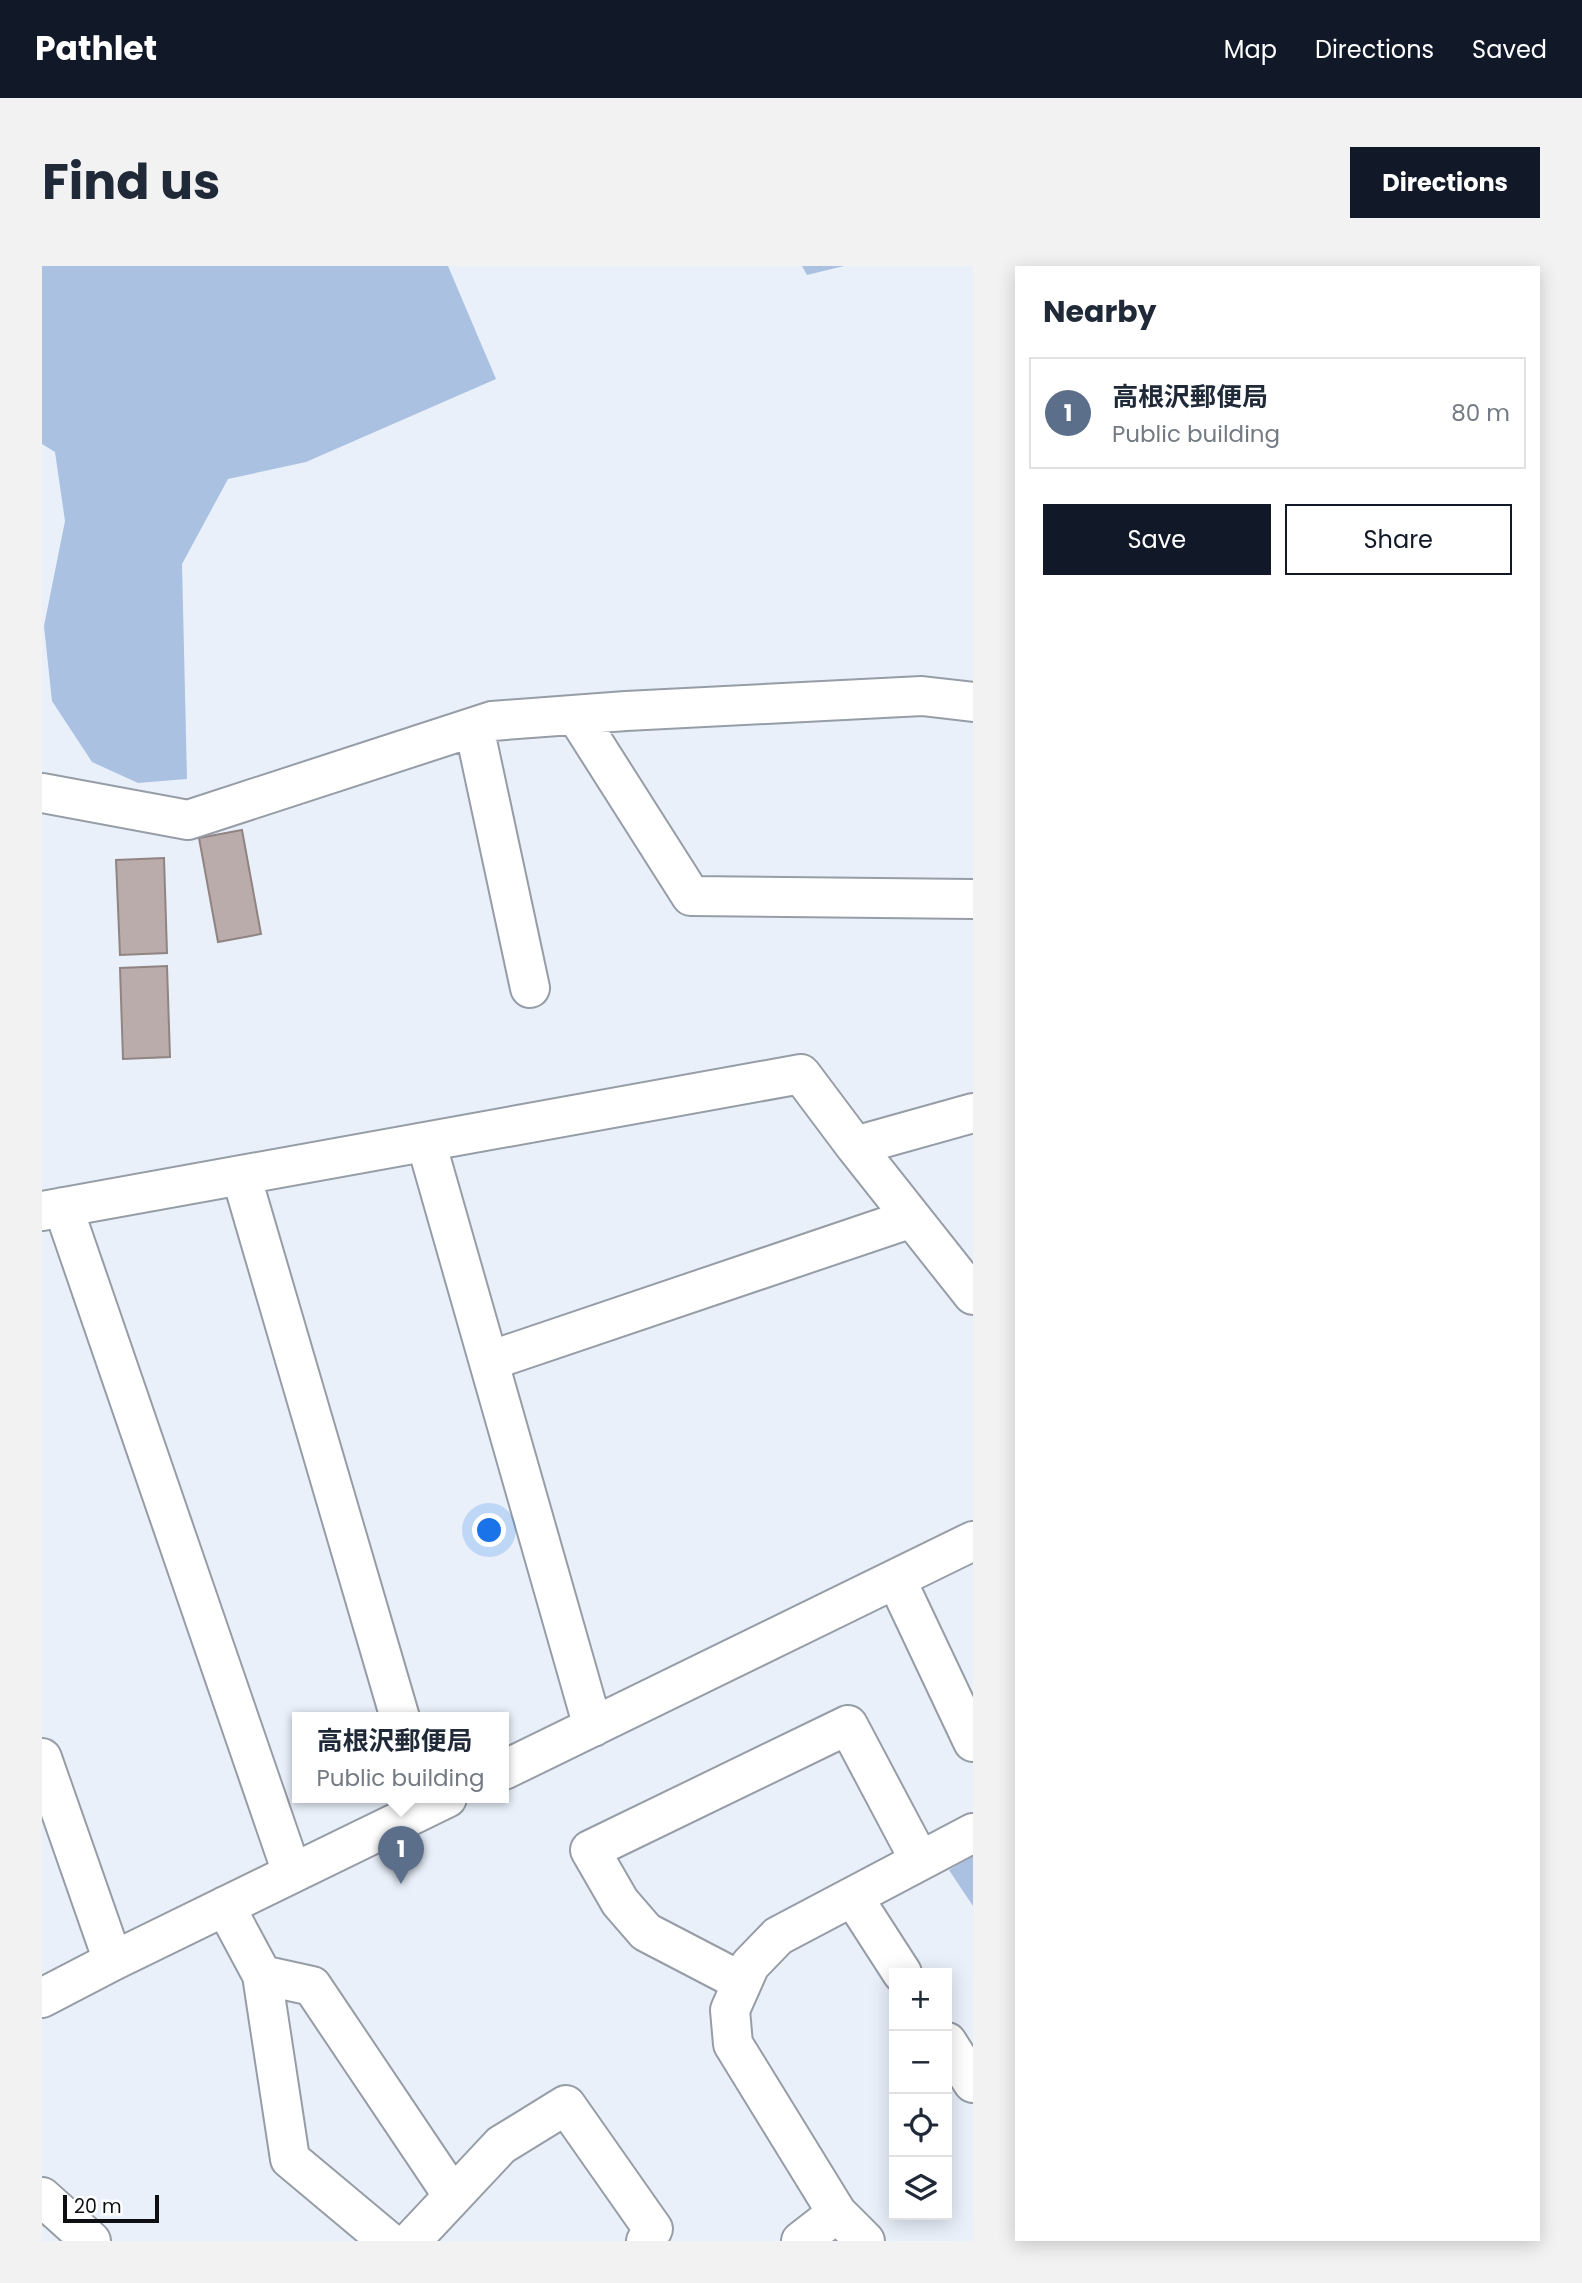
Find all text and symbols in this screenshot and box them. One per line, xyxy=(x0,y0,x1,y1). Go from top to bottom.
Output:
text: Pathlet xyxy=(35,25,157,72)
text: Map xyxy=(1224,33,1277,66)
text: Directions xyxy=(1315,33,1434,66)
text: Saved xyxy=(1472,33,1547,66)
button: Directions xyxy=(1350,147,1540,218)
text: Find us xyxy=(42,148,220,216)
text: Nearby xyxy=(1043,290,1157,333)
text: 高根沢郵便局 xyxy=(1112,379,1268,415)
text: 1 xyxy=(1064,397,1072,429)
text: 80 m xyxy=(1451,397,1510,429)
text: Public building xyxy=(1112,418,1280,450)
button: Save xyxy=(1043,504,1271,575)
button: Share xyxy=(1285,504,1512,575)
your location xyxy=(472,1513,506,1547)
popup xyxy=(292,1712,509,1803)
text: 高根沢郵便局 xyxy=(316,1723,472,1759)
text: Public building xyxy=(316,1762,485,1794)
pin: 1 xyxy=(378,1826,424,1884)
map controls xyxy=(889,1968,952,2220)
button: + xyxy=(889,1968,952,2031)
button: − xyxy=(889,2031,952,2094)
button: locate xyxy=(889,2094,952,2157)
button: layers xyxy=(889,2157,952,2220)
scale bar xyxy=(63,2192,159,2224)
text: 20 m xyxy=(74,2193,122,2220)

